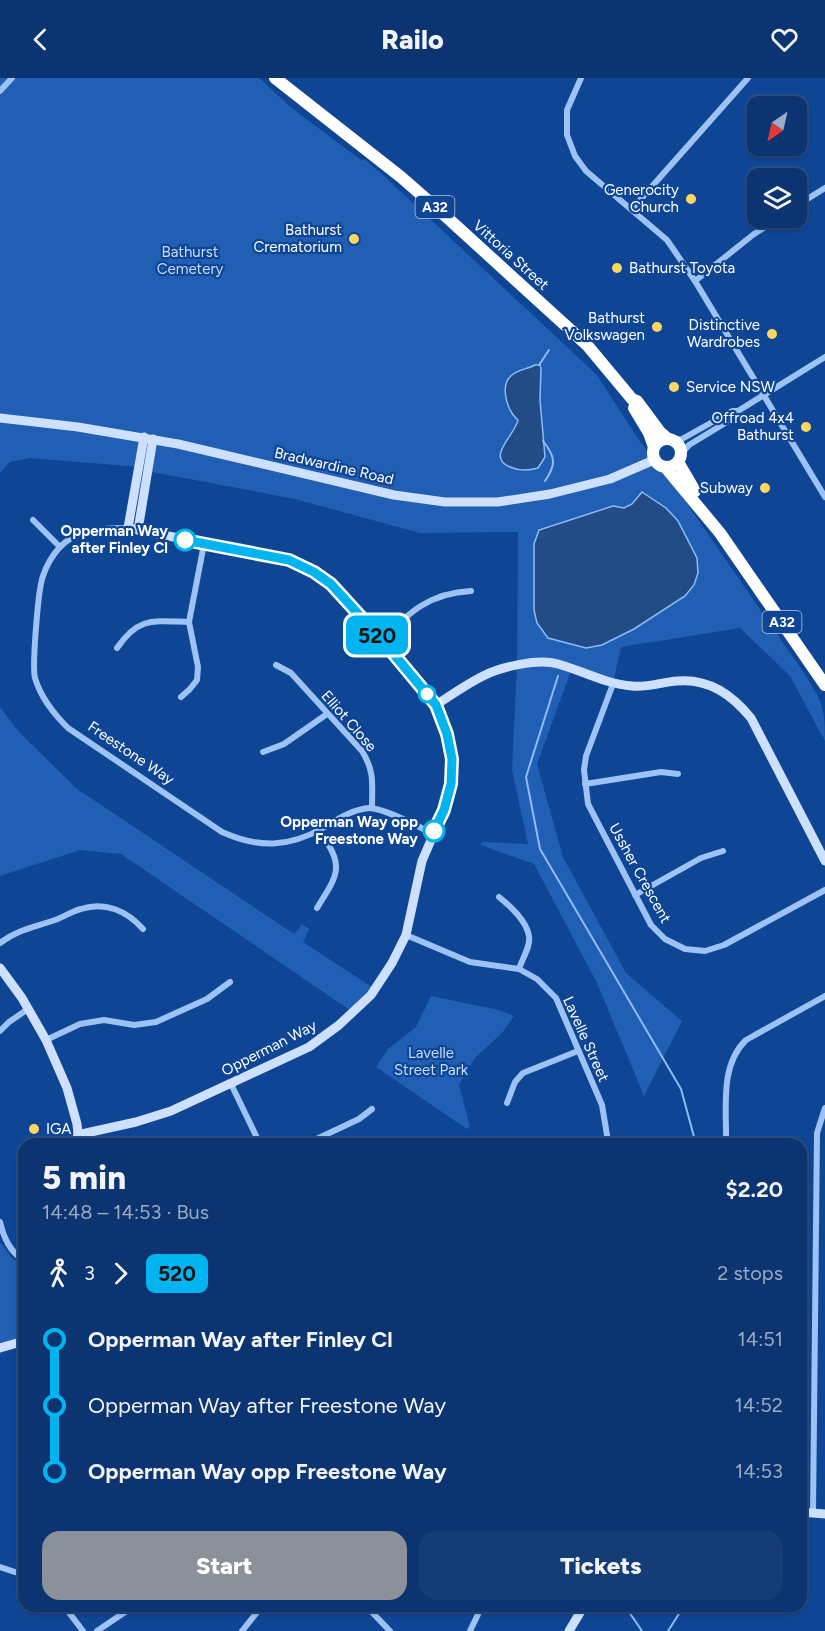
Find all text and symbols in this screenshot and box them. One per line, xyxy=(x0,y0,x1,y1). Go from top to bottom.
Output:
icon: back xyxy=(24,23,57,56)
text: Railo xyxy=(381,23,444,56)
icon: heart xyxy=(768,23,801,56)
north arrow xyxy=(747,96,807,156)
map controls xyxy=(747,96,807,228)
button: layers xyxy=(747,168,807,228)
place label: Generocity Church xyxy=(604,181,679,216)
marker: Generocity Church xyxy=(684,192,698,206)
road number: A32 xyxy=(416,196,454,218)
street label: Vittoria Street xyxy=(469,216,553,294)
place label: Bathurst Crematorium xyxy=(253,221,342,256)
marker: Bathurst Crematorium xyxy=(347,232,361,246)
park label: Bathurst Cemetery xyxy=(157,243,223,278)
place label: Bathurst Toyota xyxy=(629,259,735,277)
marker: Bathurst Toyota xyxy=(610,261,624,275)
place label: Bathurst Volkswagen xyxy=(564,309,645,344)
place label: Distinctive Wardrobes xyxy=(687,316,760,351)
marker: Bathurst Volkswagen xyxy=(650,320,664,334)
marker: Distinctive Wardrobes xyxy=(765,327,779,341)
place label: Service NSW xyxy=(686,378,776,396)
marker: Service NSW xyxy=(667,380,681,394)
place label: Offroad 4x4 Bathurst xyxy=(712,409,794,444)
marker: Offroad 4x4 Bathurst xyxy=(799,420,813,434)
street label: Bradwardine Road xyxy=(273,444,395,488)
place label: Subway xyxy=(700,479,753,497)
marker: Subway xyxy=(758,481,772,495)
place label: Opperman Way after Finley Cl xyxy=(60,522,168,557)
marker: Opperman Way after Finley Cl xyxy=(174,529,196,551)
road number: A32 xyxy=(762,611,802,633)
line badge: 520 xyxy=(342,616,412,654)
text: 520 xyxy=(358,623,396,648)
unlabelled marker xyxy=(418,685,436,703)
street label: Elliot Close xyxy=(318,687,380,755)
street label: Freestone Way xyxy=(84,718,178,789)
place label: Opperman Way opp Freestone Way xyxy=(280,813,418,848)
marker: Opperman Way opp Freestone Way xyxy=(423,820,445,842)
street label: Ussher Crescent xyxy=(605,820,675,926)
street label: Lavelle Street xyxy=(559,993,613,1085)
street label: Opperman Way xyxy=(218,1016,320,1080)
park label: Lavelle Street Park xyxy=(394,1044,469,1079)
place label: IGA xyxy=(46,1120,72,1138)
marker: IGA xyxy=(27,1122,41,1136)
text: 5 min xyxy=(42,1158,126,1197)
text: $2.20 xyxy=(726,1176,783,1203)
text: 14:48 – 14:53 · Bus xyxy=(42,1200,209,1224)
icon: walk xyxy=(42,1257,75,1290)
icon: forward xyxy=(104,1257,137,1290)
text: 3 xyxy=(84,1261,95,1285)
text: 520 xyxy=(158,1261,196,1286)
text: 2 stops xyxy=(717,1261,783,1285)
text: Opperman Way after Finley Cl xyxy=(88,1326,393,1353)
text: 14:51 xyxy=(738,1327,783,1351)
text: Opperman Way after Freestone Way xyxy=(88,1392,446,1419)
text: 14:52 xyxy=(735,1393,783,1417)
text: Opperman Way opp Freestone Way xyxy=(88,1458,447,1485)
text: 14:53 xyxy=(735,1459,783,1483)
button: Start xyxy=(42,1531,407,1600)
button: Tickets xyxy=(419,1531,783,1600)

